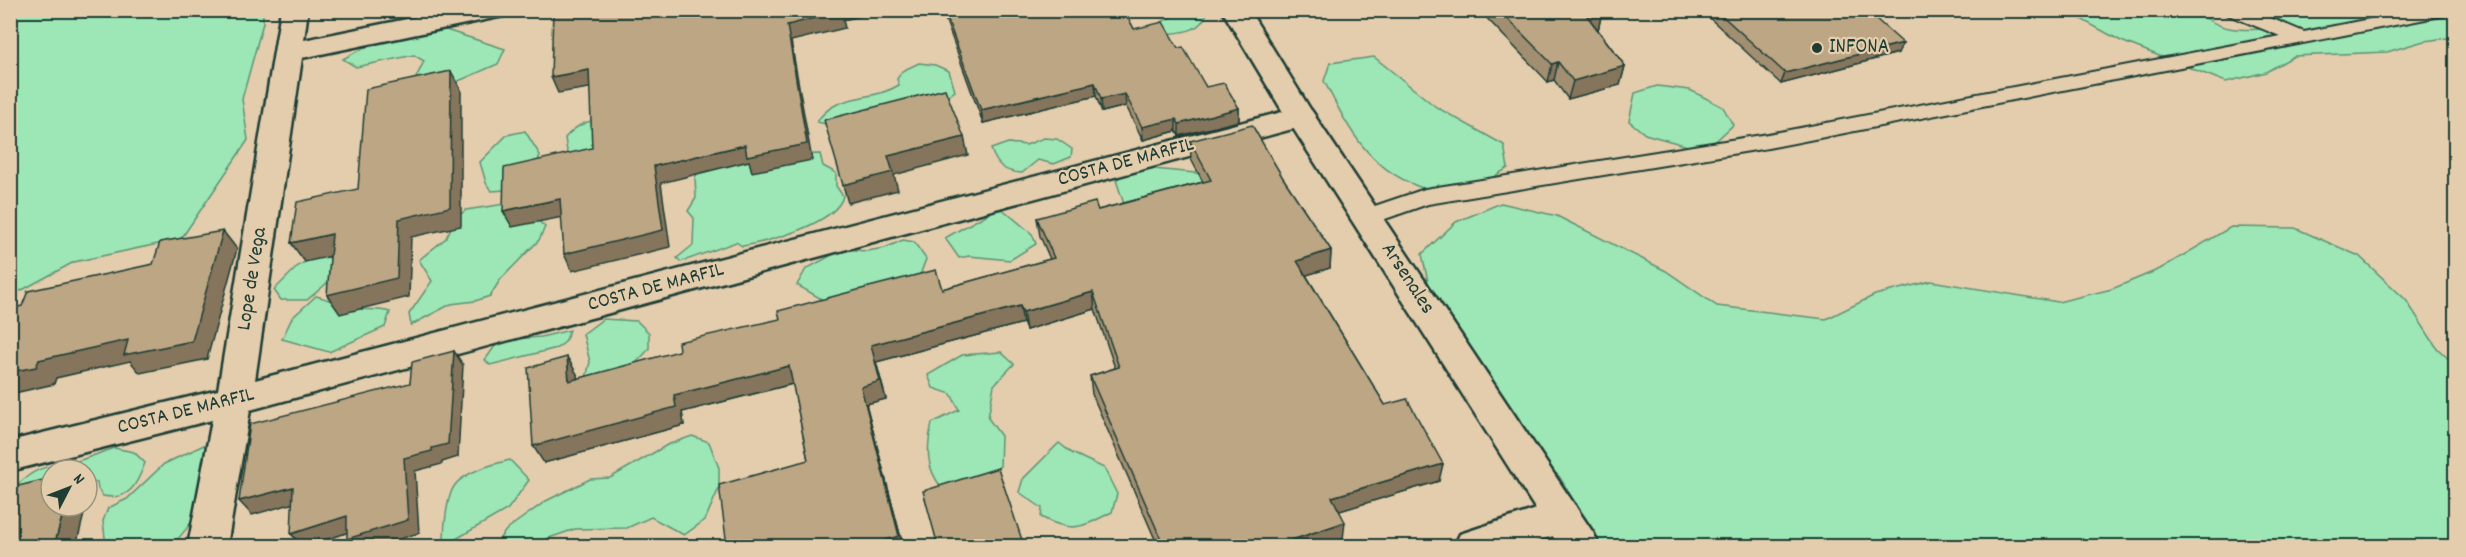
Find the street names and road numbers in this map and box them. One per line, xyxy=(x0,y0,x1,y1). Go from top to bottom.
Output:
street label: COSTA DE MARFIL xyxy=(1054,130,1198,196)
street label: Lope de Vega xyxy=(230,224,276,333)
street label: Arsenales xyxy=(1373,237,1441,321)
street label: COSTA DE MARFIL xyxy=(584,255,728,321)
street label: COSTA DE MARFIL xyxy=(114,380,258,443)

